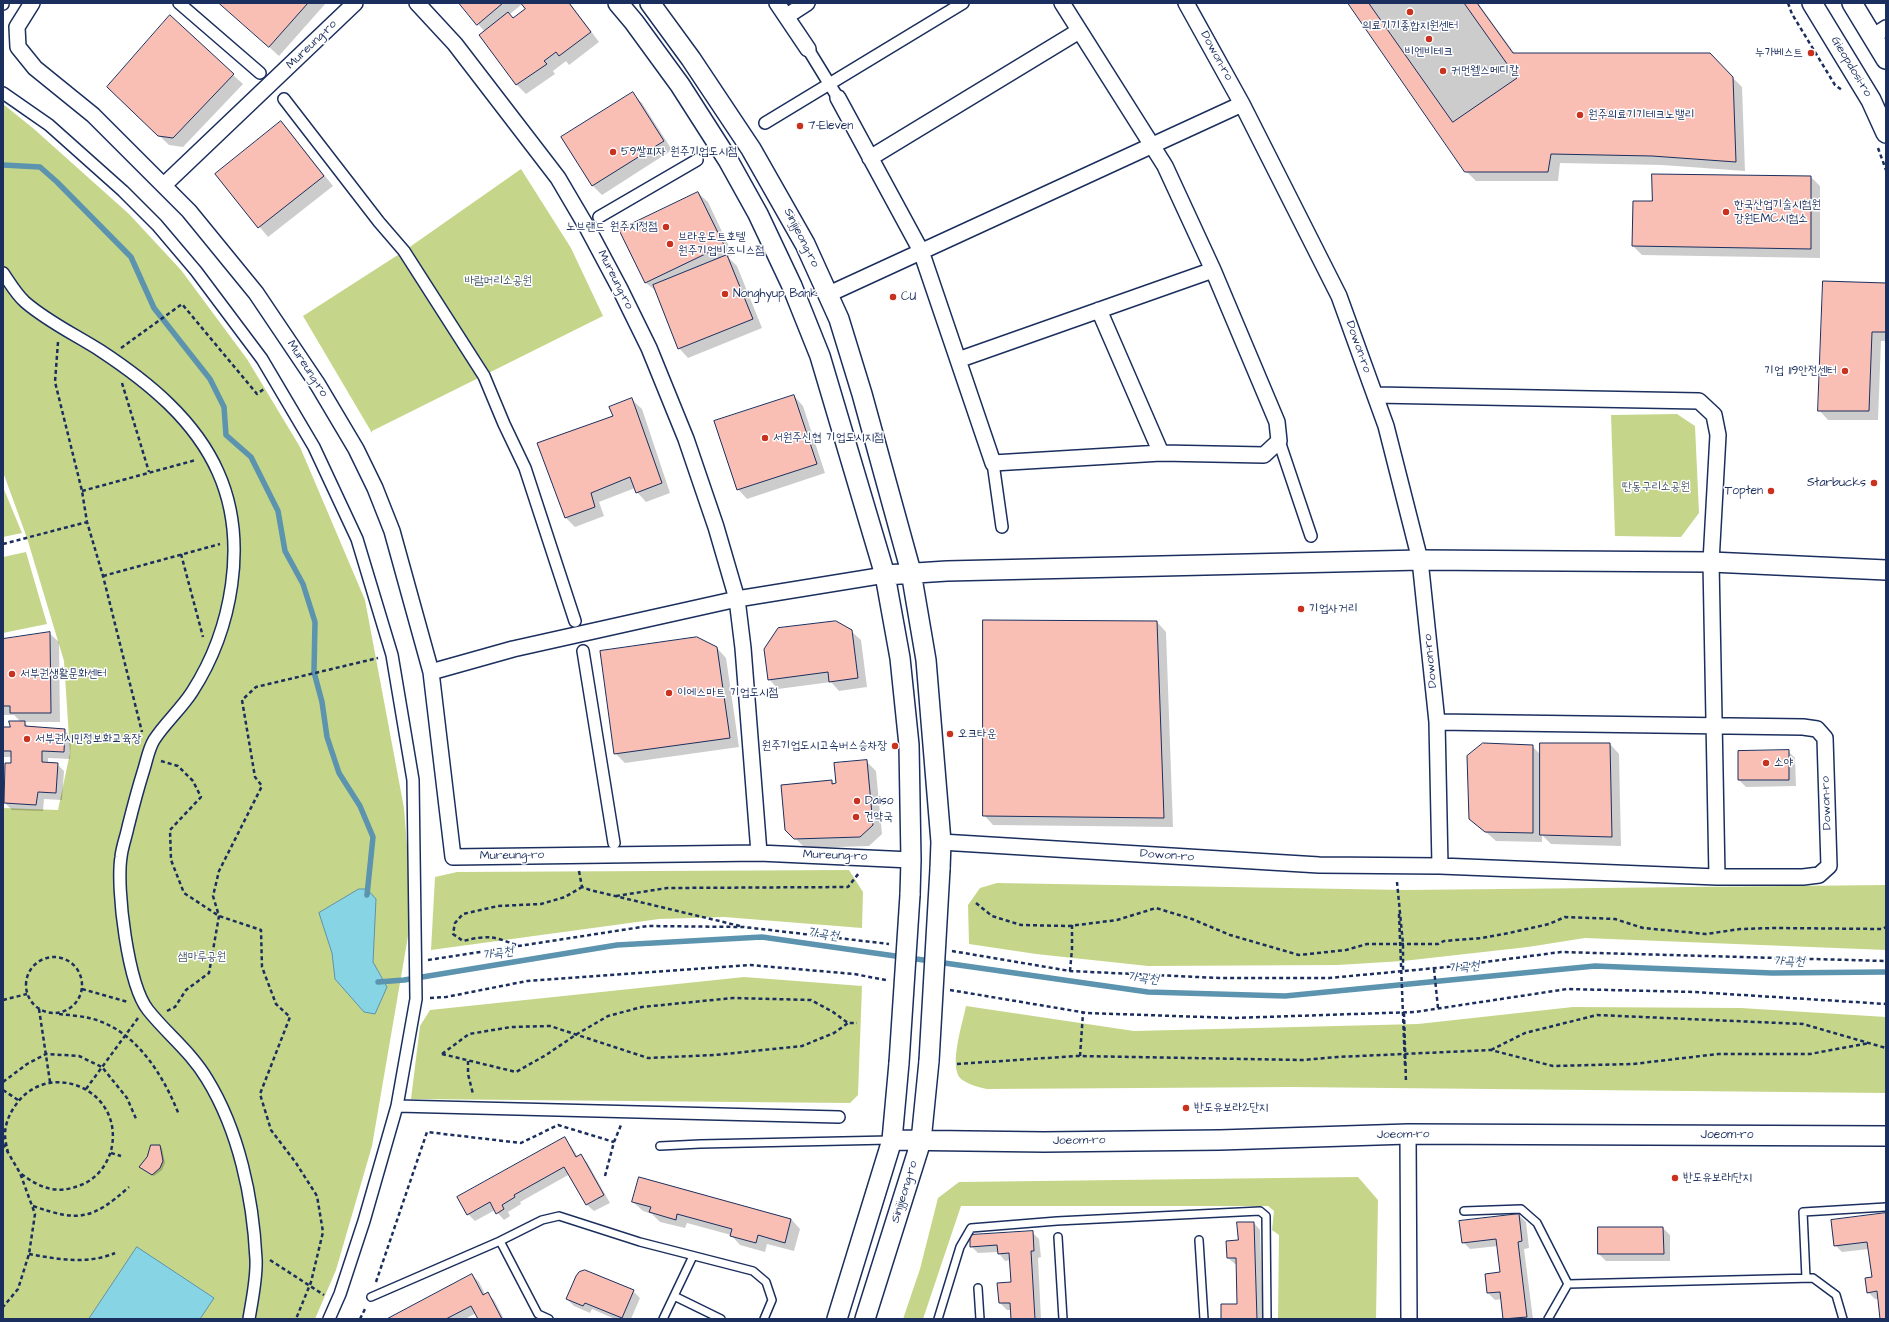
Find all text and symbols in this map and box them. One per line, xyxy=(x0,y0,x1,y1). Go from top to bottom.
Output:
marker: 의료기기종합지원센터 xyxy=(1405,7,1415,17)
street label: Mureung-ro xyxy=(284,17,340,73)
place label: 의료기기종합지원센터 xyxy=(1362,19,1458,33)
street label: Dowon-ro xyxy=(1197,29,1235,83)
marker: 비엔비테크 xyxy=(1424,34,1434,44)
street label: Gieopdosi-ro xyxy=(1827,34,1875,100)
place label: 비엔비테크 xyxy=(1405,45,1453,59)
place label: 누가베스트 xyxy=(1755,46,1803,60)
marker: 누가베스트 xyxy=(1806,48,1816,58)
place label: 커먼웰스메디칼 xyxy=(1451,64,1519,78)
marker: 커먼웰스메디칼 xyxy=(1438,66,1448,76)
place label: 원주의료기기테크노밸리 xyxy=(1588,108,1694,122)
marker: 원주의료기기테크노밸리 xyxy=(1575,110,1585,120)
place label: 7-Eleven xyxy=(808,119,853,133)
marker: 7-Eleven xyxy=(795,121,805,131)
place label: 59쌀피자 원주기업도시점 xyxy=(621,145,738,159)
marker: 59쌀피자 원주기업도시점 xyxy=(608,147,618,157)
place label: 한국산업기술시험원 강원EMC시험소 xyxy=(1734,198,1821,226)
street label: Sinjijeong-ro xyxy=(780,206,822,270)
marker: 한국산업기술시험원 강원EMC시험소 xyxy=(1721,207,1731,217)
place label: 노브랜드 원주지정점 xyxy=(566,220,658,234)
marker: 노브랜드 원주지정점 xyxy=(661,222,671,232)
place label: 브라운도트호텔 원주기업비즈니스점 xyxy=(678,230,765,258)
marker: 브라운도트호텔 원주기업비즈니스점 xyxy=(665,239,675,249)
street label: Mureung-ro xyxy=(594,248,636,312)
park label: 바람머리소공원 xyxy=(464,274,532,288)
place label: Nonghyup Bank xyxy=(733,287,818,301)
marker: Nonghyup Bank xyxy=(720,289,730,299)
place label: CU xyxy=(901,290,916,304)
marker: CU xyxy=(888,292,898,302)
street label: Dowon-ro xyxy=(1342,319,1374,375)
street label: Mureung-ro xyxy=(283,338,331,400)
place label: 기업 119안전센터 xyxy=(1764,364,1837,378)
marker: 기업 119안전센터 xyxy=(1840,366,1850,376)
place label: 서원주신협 기업도시지점 xyxy=(773,431,884,445)
marker: 서원주신협 기업도시지점 xyxy=(760,433,770,443)
place label: Starbucks xyxy=(1807,476,1866,490)
marker: Starbucks xyxy=(1869,478,1879,488)
park label: 딴동구리소공원 xyxy=(1622,480,1690,494)
place label: Topten xyxy=(1725,484,1763,498)
marker: Topten xyxy=(1766,486,1776,496)
place label: 기업사거리 xyxy=(1309,602,1357,616)
marker: 기업사거리 xyxy=(1296,604,1306,614)
street label: Dowon-ro xyxy=(1421,633,1441,689)
place label: 서부권생활문화센터 xyxy=(20,667,107,681)
marker: 서부권생활문화센터 xyxy=(7,669,17,679)
place label: 이에스마트 기업도시점 xyxy=(677,686,778,700)
marker: 이에스마트 기업도시점 xyxy=(664,688,674,698)
place label: 오크타운 xyxy=(958,727,997,741)
marker: 오크타운 xyxy=(945,729,955,739)
place label: 서부권시민정보화교육장 xyxy=(35,732,141,746)
marker: 서부권시민정보화교육장 xyxy=(22,734,32,744)
place label: 원주기업도시고속버스승차장 xyxy=(761,739,887,753)
marker: 원주기업도시고속버스승차장 xyxy=(890,741,900,751)
place label: 소야 xyxy=(1774,756,1793,770)
marker: 소야 xyxy=(1761,758,1771,768)
street label: Dowon-ro xyxy=(1819,776,1835,830)
place label: Daiso xyxy=(865,794,893,808)
marker: Daiso xyxy=(852,796,862,806)
place label: 건약국 xyxy=(864,810,893,824)
marker: 건약국 xyxy=(851,812,861,822)
street label: Dowon-ro xyxy=(1140,847,1194,865)
street label: Mureung-ro xyxy=(480,848,544,864)
street label: Mureung-ro xyxy=(803,848,867,864)
water label: 가곡천 xyxy=(806,925,840,945)
water label: 가곡천 xyxy=(481,944,515,964)
park label: 샘마루공원 xyxy=(178,950,226,964)
water label: 가곡천 xyxy=(1773,954,1805,970)
water label: 가곡천 xyxy=(1448,959,1480,977)
water label: 가곡천 xyxy=(1127,970,1159,988)
place label: 반도유보라2단지 xyxy=(1194,1101,1268,1115)
marker: 반도유보라2단지 xyxy=(1181,1103,1191,1113)
street label: Joeom-ro xyxy=(1376,1127,1430,1143)
street label: Joeom-ro xyxy=(1701,1128,1753,1142)
street label: Joeom-ro xyxy=(1052,1133,1106,1149)
street label: Sinjijeong-ro xyxy=(889,1159,921,1225)
place label: 반도유보라1단지 xyxy=(1683,1171,1752,1185)
marker: 반도유보라1단지 xyxy=(1670,1173,1680,1183)

